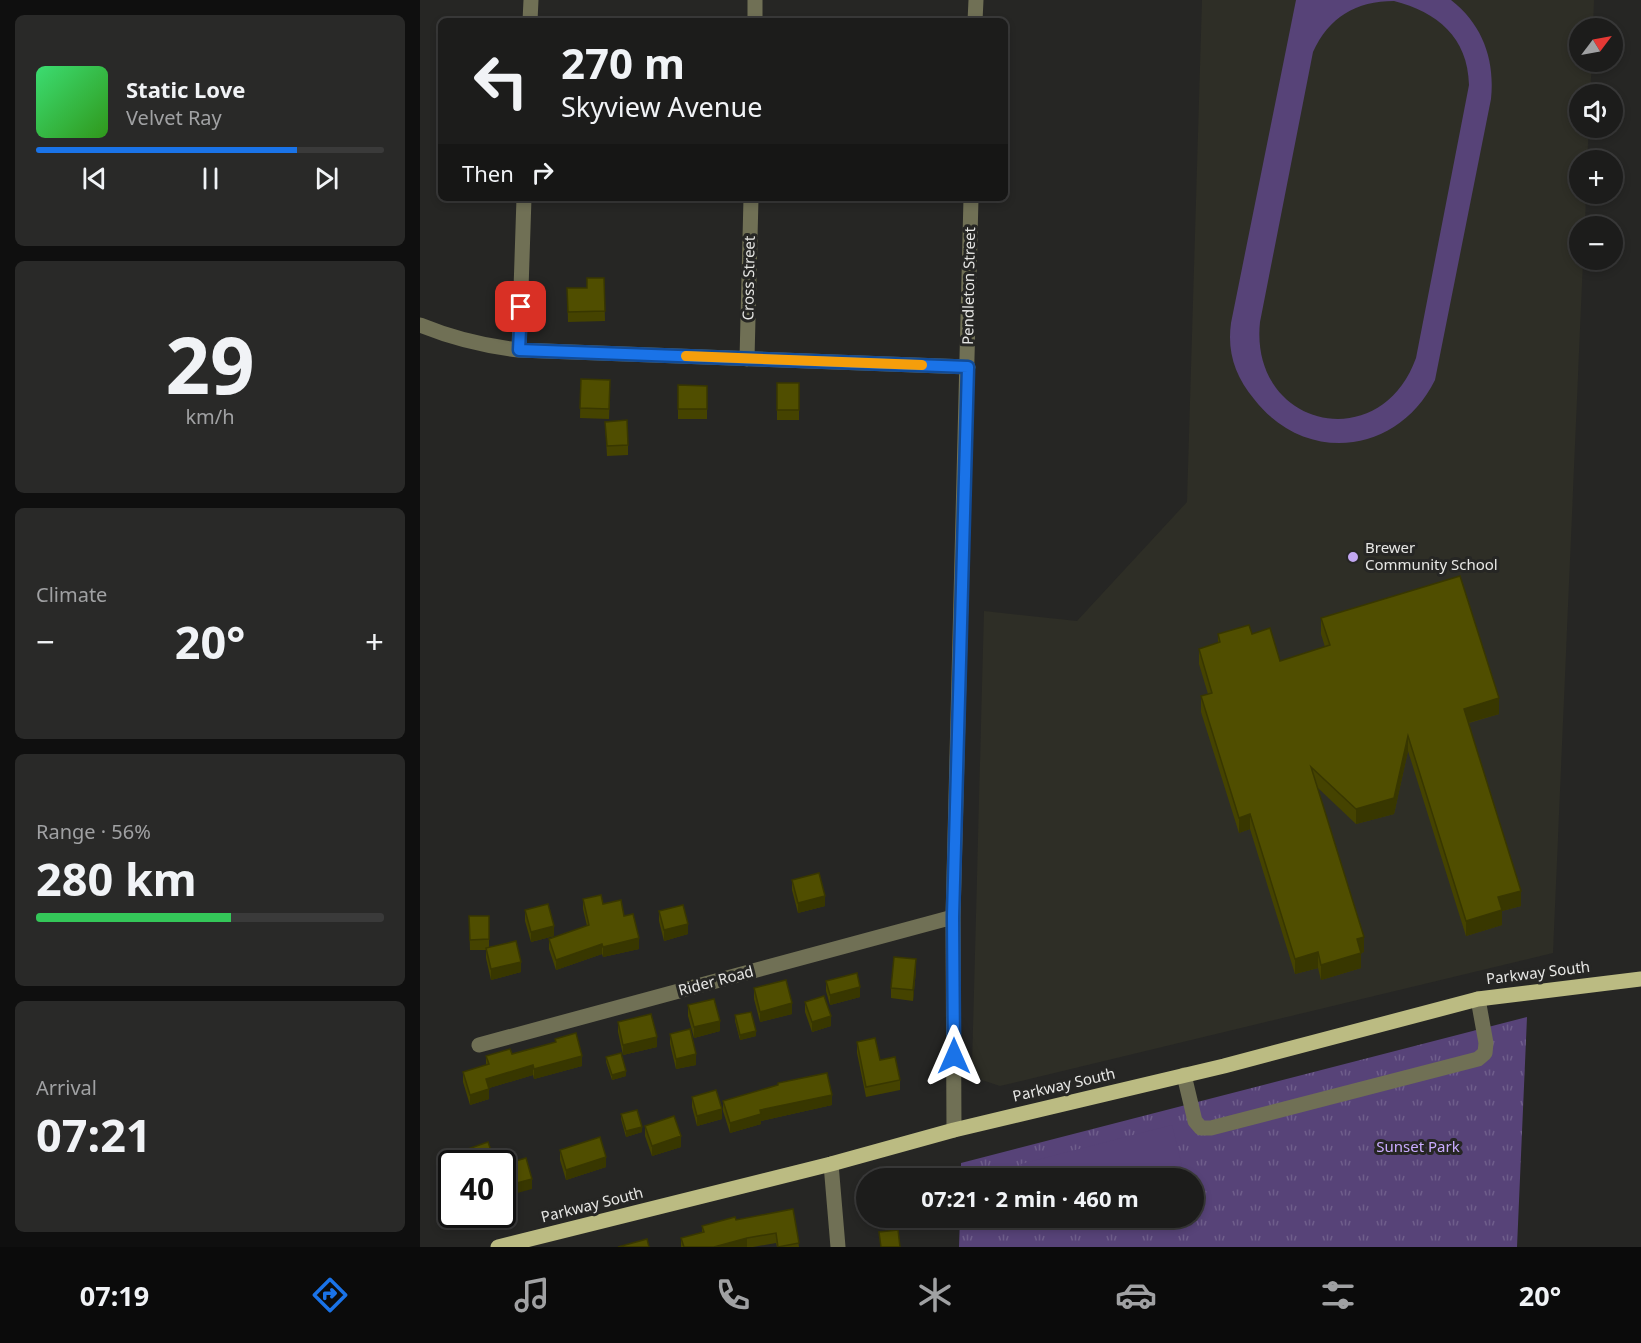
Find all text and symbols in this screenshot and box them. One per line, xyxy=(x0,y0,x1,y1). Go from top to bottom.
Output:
north arrow xyxy=(1569,18,1623,72)
map controls xyxy=(1569,18,1623,270)
text: 270 m xyxy=(561,34,685,91)
icon: left xyxy=(462,42,540,120)
text: Static Love xyxy=(126,74,245,104)
button: sound xyxy=(1569,84,1623,138)
text: Skyview Avenue xyxy=(561,88,762,125)
text: Velvet Ray xyxy=(126,104,222,131)
button: + xyxy=(1569,150,1623,204)
icon: right xyxy=(526,156,559,189)
text: Then xyxy=(462,158,514,188)
icon: previous xyxy=(78,162,111,195)
icon: pause xyxy=(194,162,227,195)
icon: next xyxy=(310,162,343,195)
button: − xyxy=(1569,216,1623,270)
street label: Pendleton Street xyxy=(957,226,979,345)
street label: Cross Street xyxy=(737,235,759,320)
pin xyxy=(495,281,546,332)
icon: arrive xyxy=(504,290,537,323)
text: 29 xyxy=(165,311,255,417)
text: km/h xyxy=(185,403,235,430)
place label: Brewer Community School xyxy=(1365,537,1498,574)
marker: Brewer Community School xyxy=(1346,550,1360,564)
text: Climate xyxy=(36,581,107,608)
text: 20° xyxy=(175,611,245,672)
text: − xyxy=(36,619,55,664)
text: + xyxy=(365,619,384,664)
text: Range · 56% xyxy=(36,818,151,845)
text: 280 km xyxy=(36,848,197,909)
street label: Parkway South xyxy=(1485,956,1591,988)
street label: Rider Road xyxy=(676,960,756,1000)
position arrow xyxy=(922,1024,986,1088)
street label: Parkway South xyxy=(1011,1063,1117,1106)
text: Arrival xyxy=(36,1074,97,1101)
text: 07:21 xyxy=(36,1104,152,1165)
park label: Sunset Park xyxy=(1376,1136,1460,1156)
speed limit sign: 40 xyxy=(438,1150,516,1228)
street label: Parkway South xyxy=(539,1182,645,1226)
text: 07:21 · 2 min · 460 m xyxy=(921,1183,1139,1213)
icon: directions xyxy=(309,1274,351,1316)
icon: music xyxy=(511,1274,553,1316)
icon: phone xyxy=(712,1274,754,1316)
icon: climate xyxy=(914,1274,956,1316)
icon: car xyxy=(1115,1274,1157,1316)
icon: filters xyxy=(1317,1274,1359,1316)
text: 07:19 xyxy=(80,1277,149,1314)
text: 20° xyxy=(1519,1277,1561,1314)

